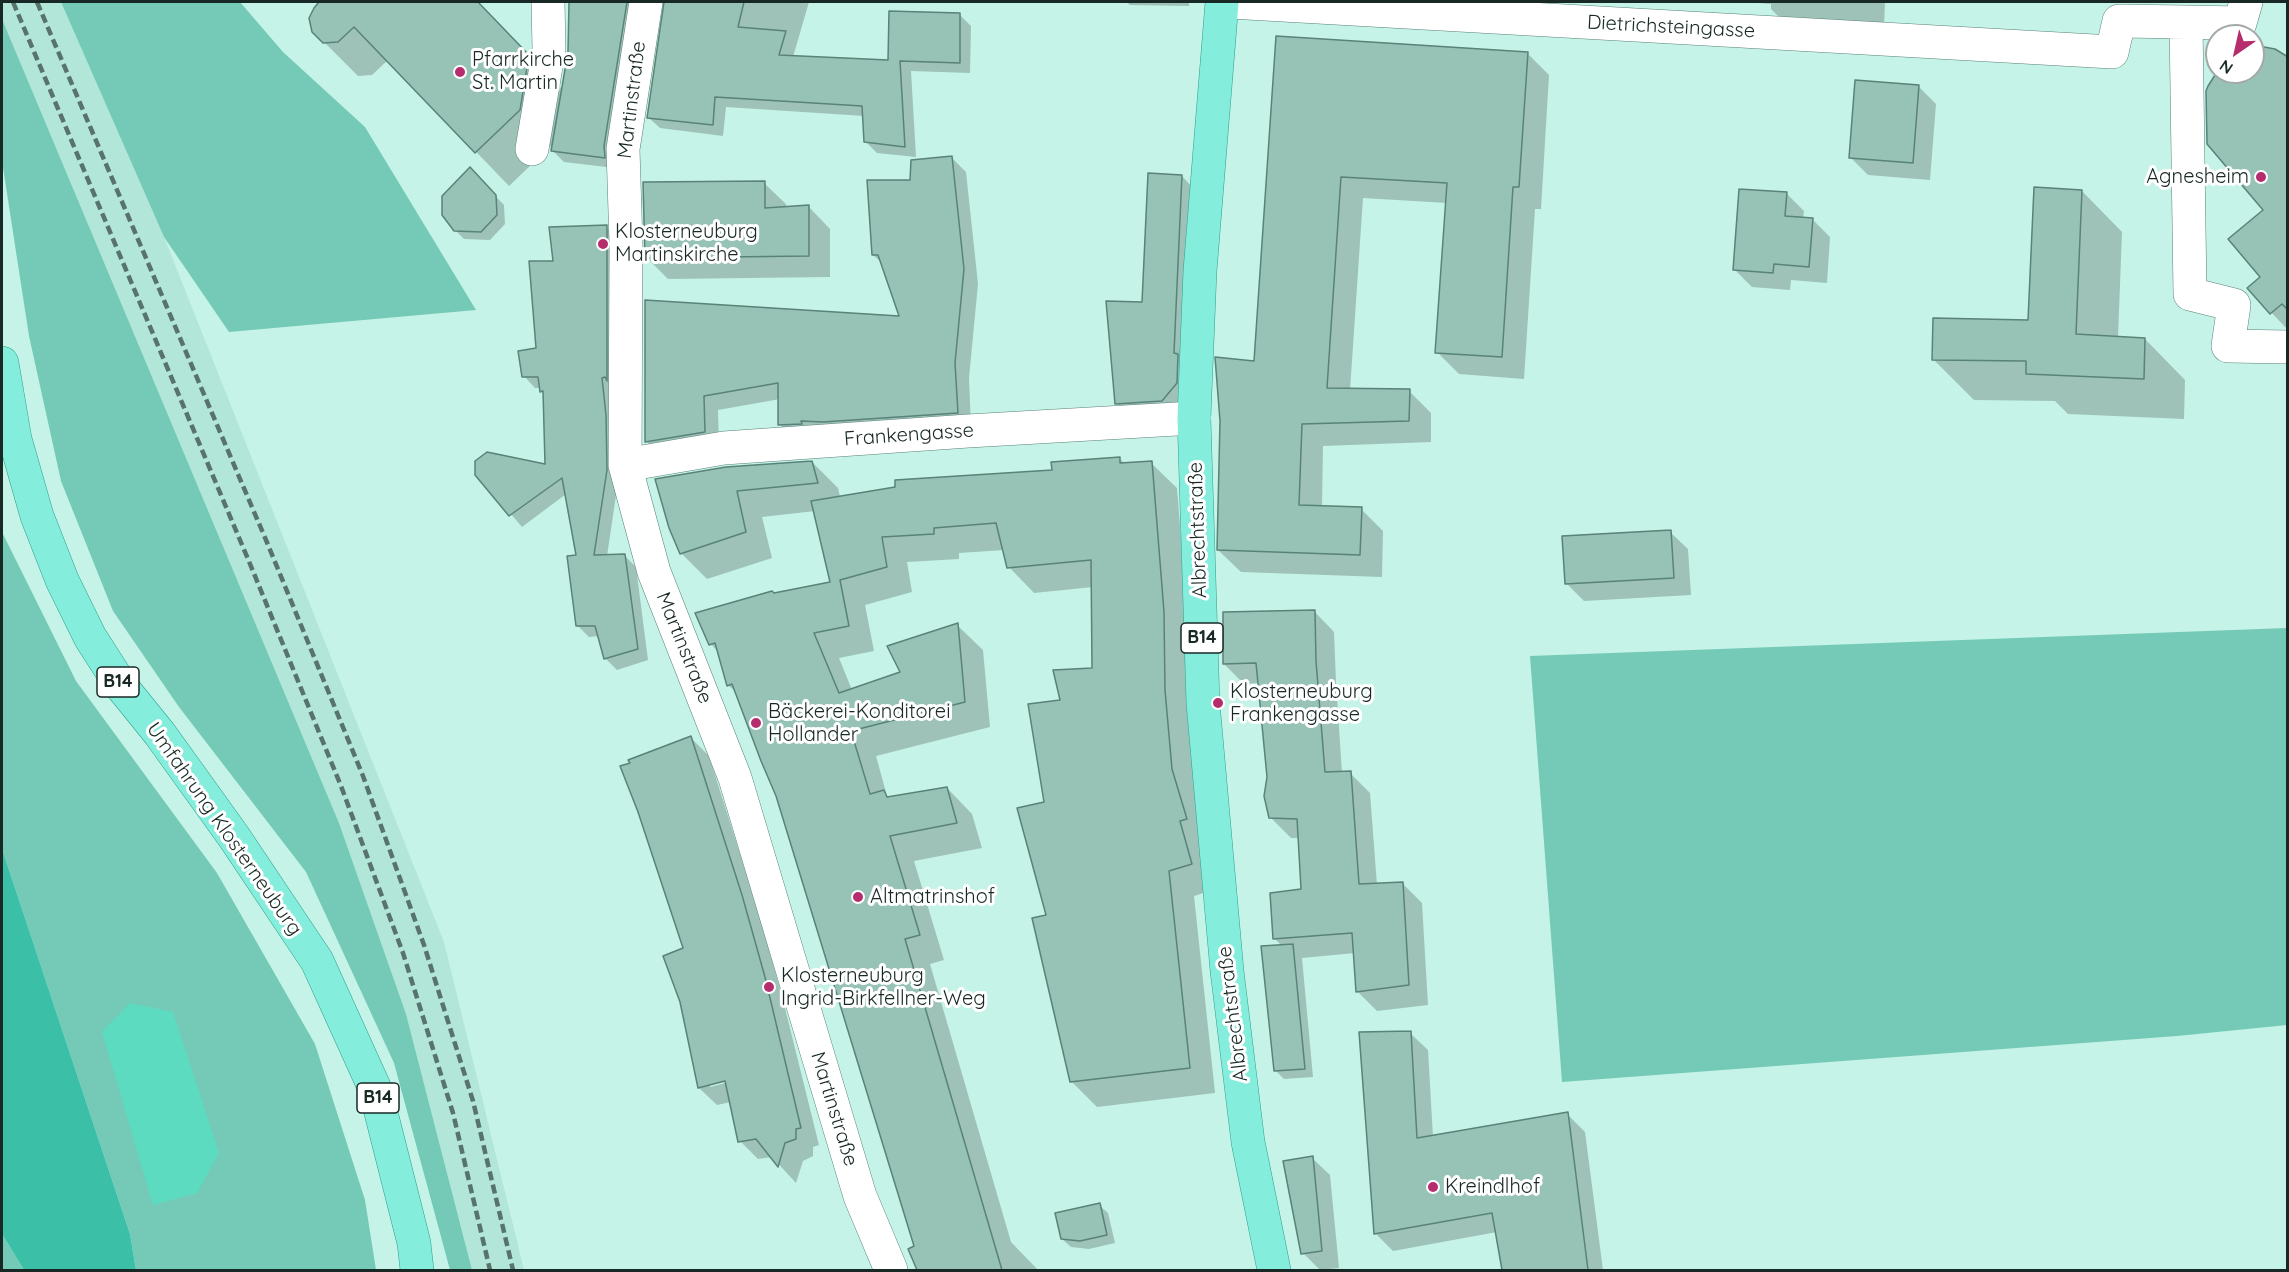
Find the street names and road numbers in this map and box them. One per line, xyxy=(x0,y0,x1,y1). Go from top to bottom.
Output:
street label: Dietrichsteingasse xyxy=(1586,11,1756,43)
street label: Martinstraße xyxy=(613,40,651,160)
street label: Frankengasse xyxy=(843,418,975,452)
street label: Albrechtstraße xyxy=(1184,461,1212,599)
street label: Martinstraße xyxy=(651,589,717,707)
road number: B14 xyxy=(1181,623,1223,653)
road number: B14 xyxy=(97,667,139,697)
street label: Umfahrung Klosterneuburg xyxy=(141,718,307,940)
street label: Albrechtstraße xyxy=(1213,945,1253,1083)
street label: Martinstraße xyxy=(805,1049,863,1169)
road number: B14 xyxy=(357,1083,399,1113)

